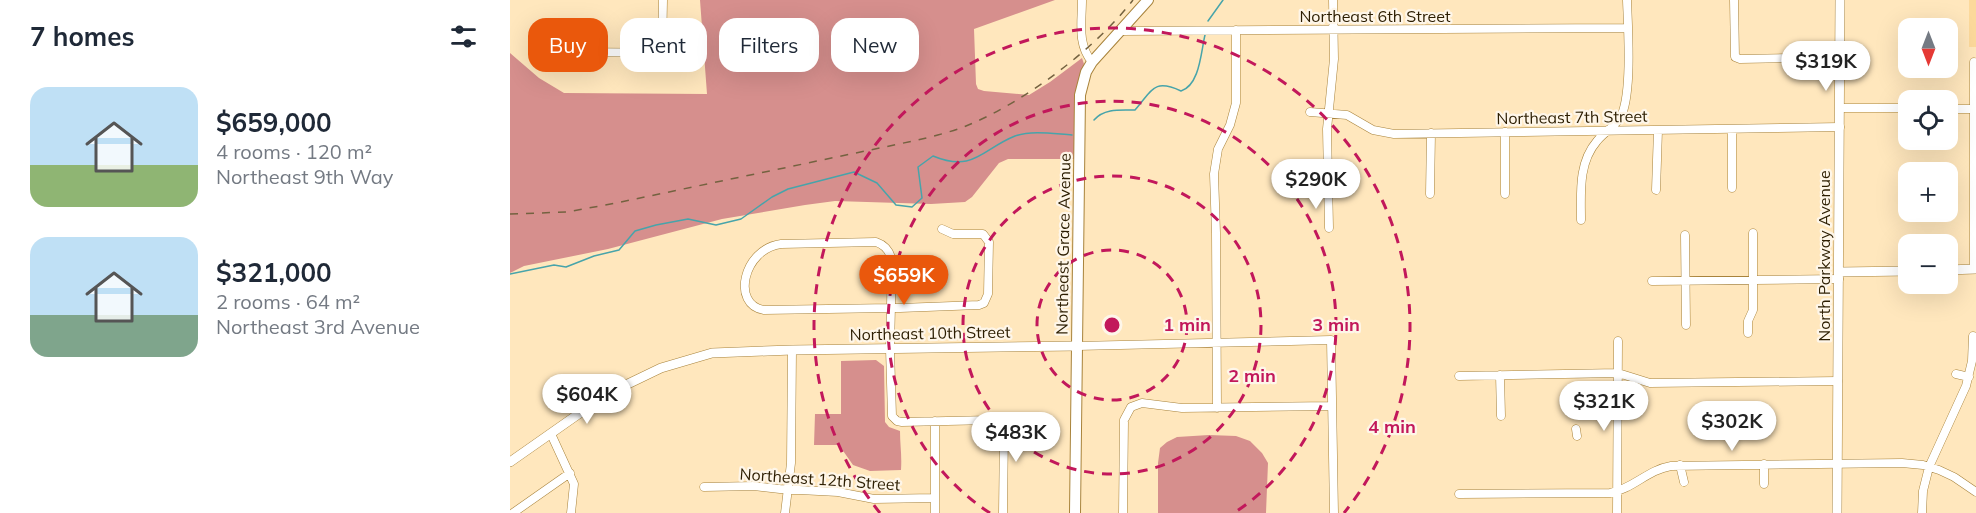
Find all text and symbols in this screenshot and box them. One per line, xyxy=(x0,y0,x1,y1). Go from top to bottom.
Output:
street label: Northeast 6th Street xyxy=(1299,6,1451,26)
chip: Buy xyxy=(528,18,608,72)
chip: Rent xyxy=(620,18,707,72)
chip: Filters xyxy=(719,18,819,72)
chip: New xyxy=(831,18,919,72)
north arrow xyxy=(1898,18,1958,78)
map controls xyxy=(1898,18,1958,294)
text: 7 homes xyxy=(30,20,134,53)
icon: filters xyxy=(447,20,480,53)
pin: $319K xyxy=(1784,41,1868,92)
text: $319K xyxy=(1795,48,1857,73)
button: locate xyxy=(1898,90,1958,150)
text: $659,000 xyxy=(216,106,332,139)
street label: Northeast 7th Street xyxy=(1496,106,1648,128)
icon: home xyxy=(78,111,150,183)
text: 4 rooms · 120 m² xyxy=(216,139,372,164)
street label: Northeast Grace Avenue xyxy=(1051,153,1075,335)
pin: $290K xyxy=(1274,159,1358,210)
button: + xyxy=(1898,162,1958,222)
text: Northeast 9th Way xyxy=(216,164,393,189)
text: $290K xyxy=(1285,166,1347,191)
street label: North Parkway Avenue xyxy=(1814,170,1834,342)
button: − xyxy=(1898,234,1958,294)
pin: $659K xyxy=(862,255,946,306)
text: $321,000 xyxy=(216,256,332,289)
icon: home xyxy=(78,261,150,333)
text: $659K xyxy=(873,262,935,287)
text: 2 rooms · 64 m² xyxy=(216,289,360,314)
text: 1 min xyxy=(1163,313,1211,336)
text: 3 min xyxy=(1312,313,1360,336)
text: Northeast 3rd Avenue xyxy=(216,314,420,339)
centre of rings xyxy=(1102,315,1122,335)
street label: Northeast 10th Street xyxy=(849,322,1011,344)
text: 2 min xyxy=(1228,364,1276,387)
pin: $604K xyxy=(545,374,629,425)
text: $604K xyxy=(556,381,618,406)
pin: $321K xyxy=(1562,381,1646,432)
text: $321K xyxy=(1573,388,1635,413)
pin: $302K xyxy=(1690,401,1774,452)
text: $302K xyxy=(1701,408,1763,433)
pin: $483K xyxy=(974,412,1058,463)
text: 4 min xyxy=(1368,415,1416,438)
text: $483K xyxy=(985,419,1047,444)
street label: Northeast 12th Street xyxy=(739,463,901,495)

